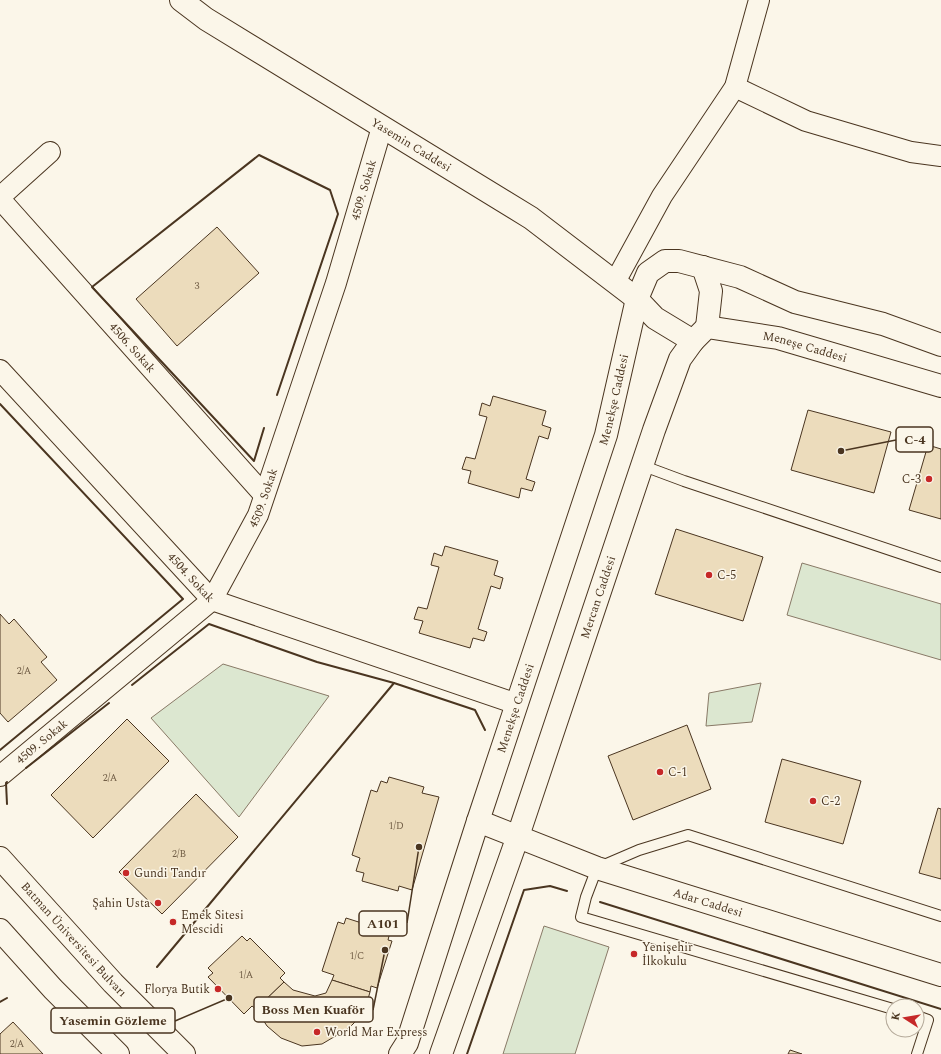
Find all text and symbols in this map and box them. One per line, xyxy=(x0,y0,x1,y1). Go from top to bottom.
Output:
street label: Yasemin Caddesi xyxy=(367,113,455,177)
street label: 4509. Sokak xyxy=(346,157,381,222)
house number: 3 xyxy=(195,278,200,294)
street label: 4506. Sokak xyxy=(105,318,160,377)
street label: Meneşe Caddesi xyxy=(761,326,850,367)
street label: Menekşe Caddesi xyxy=(594,352,634,448)
callout: C-4 xyxy=(896,427,933,452)
text: C-4 xyxy=(904,430,926,450)
street label: 4509. Sokak xyxy=(243,465,283,531)
place label: C-3 xyxy=(902,470,921,489)
marker: C-3 xyxy=(924,474,934,484)
street label: 4504. Sokak xyxy=(163,548,219,607)
street label: Mercan Caddesi xyxy=(575,553,621,641)
place label: C-5 xyxy=(717,566,736,585)
marker: C-5 xyxy=(704,570,714,580)
street label: Menekşe Caddesi xyxy=(492,661,539,755)
house number: 2/A xyxy=(17,663,32,679)
street label: 4509. Sokak xyxy=(12,714,72,769)
place label: C-1 xyxy=(668,763,687,782)
marker: C-1 xyxy=(655,767,665,777)
house number: 2/A xyxy=(103,770,118,786)
place label: C-2 xyxy=(821,792,840,811)
marker: C-2 xyxy=(808,796,818,806)
house number: 1/D xyxy=(388,818,404,834)
house number: 2/B xyxy=(172,846,186,862)
place label: Gundi Tandır xyxy=(134,864,206,883)
marker: Gundi Tandır xyxy=(121,868,131,878)
street label: Batman Üniversitesi Bulvarı xyxy=(16,878,132,1002)
street label: Adar Caddesi xyxy=(671,883,745,922)
place label: Şahin Usta xyxy=(92,894,150,913)
marker: Şahin Usta xyxy=(153,898,163,908)
place label: Emek Sitesi Mescidi xyxy=(181,906,244,939)
callout: A101 xyxy=(359,911,407,936)
text: A101 xyxy=(367,914,399,934)
marker: Emek Sitesi Mescidi xyxy=(168,917,178,927)
place label: Yenişehir İlkokulu xyxy=(642,938,693,971)
house number: 1/C xyxy=(350,948,364,964)
marker: Yenişehir İlkokulu xyxy=(629,949,639,959)
house number: 1/A xyxy=(239,967,254,983)
place label: Florya Butik xyxy=(144,980,210,999)
marker: Florya Butik xyxy=(213,984,223,994)
callout: Boss Men Kuaför xyxy=(254,997,373,1022)
north arrow xyxy=(885,998,925,1038)
text: Boss Men Kuaför xyxy=(261,1000,365,1020)
callout: Yasemin Gözleme xyxy=(51,1008,175,1033)
text: K xyxy=(887,1010,905,1022)
text: Yasemin Gözleme xyxy=(59,1011,167,1031)
place label: World Mar Express xyxy=(325,1023,428,1042)
marker: World Mar Express xyxy=(312,1027,322,1037)
house number: 2/A xyxy=(10,1036,25,1052)

